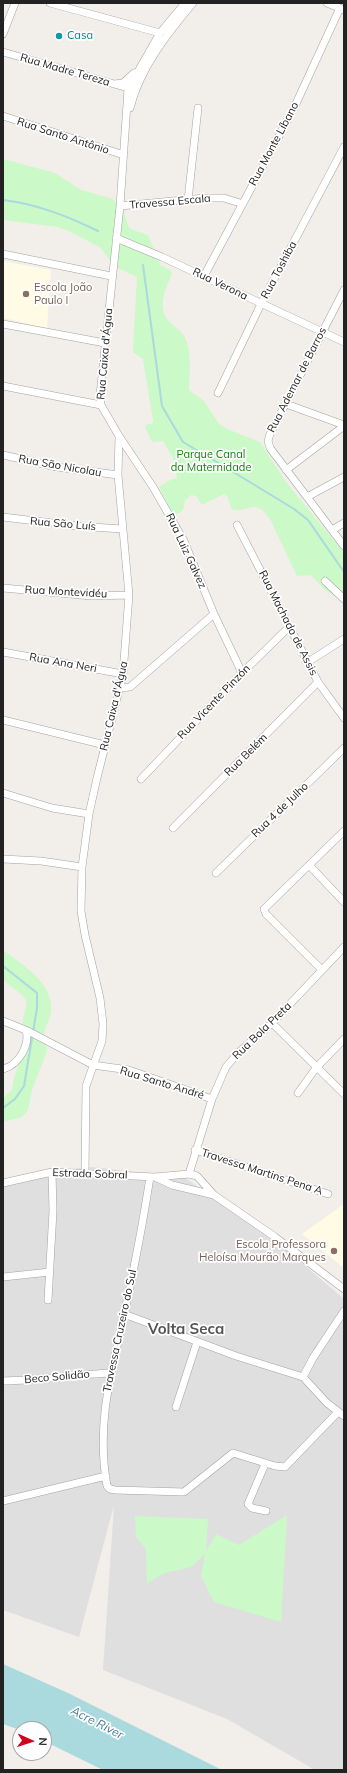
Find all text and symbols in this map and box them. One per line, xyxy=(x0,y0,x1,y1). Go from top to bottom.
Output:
place label: Casa xyxy=(67,29,93,43)
marker: Casa xyxy=(54,31,64,41)
street label: Rua Madre Tereza xyxy=(19,51,111,89)
street label: Rua Monte Líbano xyxy=(246,100,302,188)
street label: Rua Santo Antônio xyxy=(15,115,111,157)
street label: Travessa Escala xyxy=(129,192,211,212)
street label: Rua Toshiba xyxy=(258,239,300,301)
street label: Rua Verona xyxy=(190,265,250,303)
place label: Escola João Paulo I xyxy=(34,281,92,307)
marker: Escola João Paulo I xyxy=(21,289,31,299)
street label: Rua Caixa d'Água xyxy=(94,308,116,400)
street label: Rua Ademar de Barros xyxy=(265,325,329,435)
park label: Parque Canal da Maternidade xyxy=(171,448,251,474)
street label: Rua São Nicolau xyxy=(17,452,103,480)
street label: Rua Luiz Galvez xyxy=(163,511,209,591)
street label: Rua São Luís xyxy=(29,515,97,533)
street label: Rua Machado de Assis xyxy=(256,568,320,678)
street label: Rua Montevidéu xyxy=(24,583,108,601)
street label: Rua Ana Neri xyxy=(28,651,98,675)
street label: Rua Caixa d'Água xyxy=(97,660,131,752)
street label: Rua Vicente Pinzón xyxy=(175,662,253,742)
street label: Rua Belém xyxy=(222,731,270,779)
street label: Rua 4 de Julho xyxy=(249,780,311,840)
street label: Rua Bola Preta xyxy=(230,1000,294,1062)
street label: Rua Santo André xyxy=(118,1064,206,1102)
street label: Travessa Martins Pena A xyxy=(200,1146,324,1198)
street label: Estrada Sobral xyxy=(52,1166,128,1182)
place label: Escola Professora Heloísa Mourão Marques xyxy=(199,1238,326,1264)
marker: Escola Professora Heloísa Mourão Marques xyxy=(329,1246,339,1256)
street label: Travessa Cruzeiro do Sul xyxy=(101,1268,139,1394)
district label: Volta Seca xyxy=(148,1320,224,1338)
street label: Beco Solidão xyxy=(24,1368,90,1386)
water label: Acre River xyxy=(68,1704,126,1742)
north arrow xyxy=(12,1721,52,1761)
text: N xyxy=(36,1737,50,1746)

